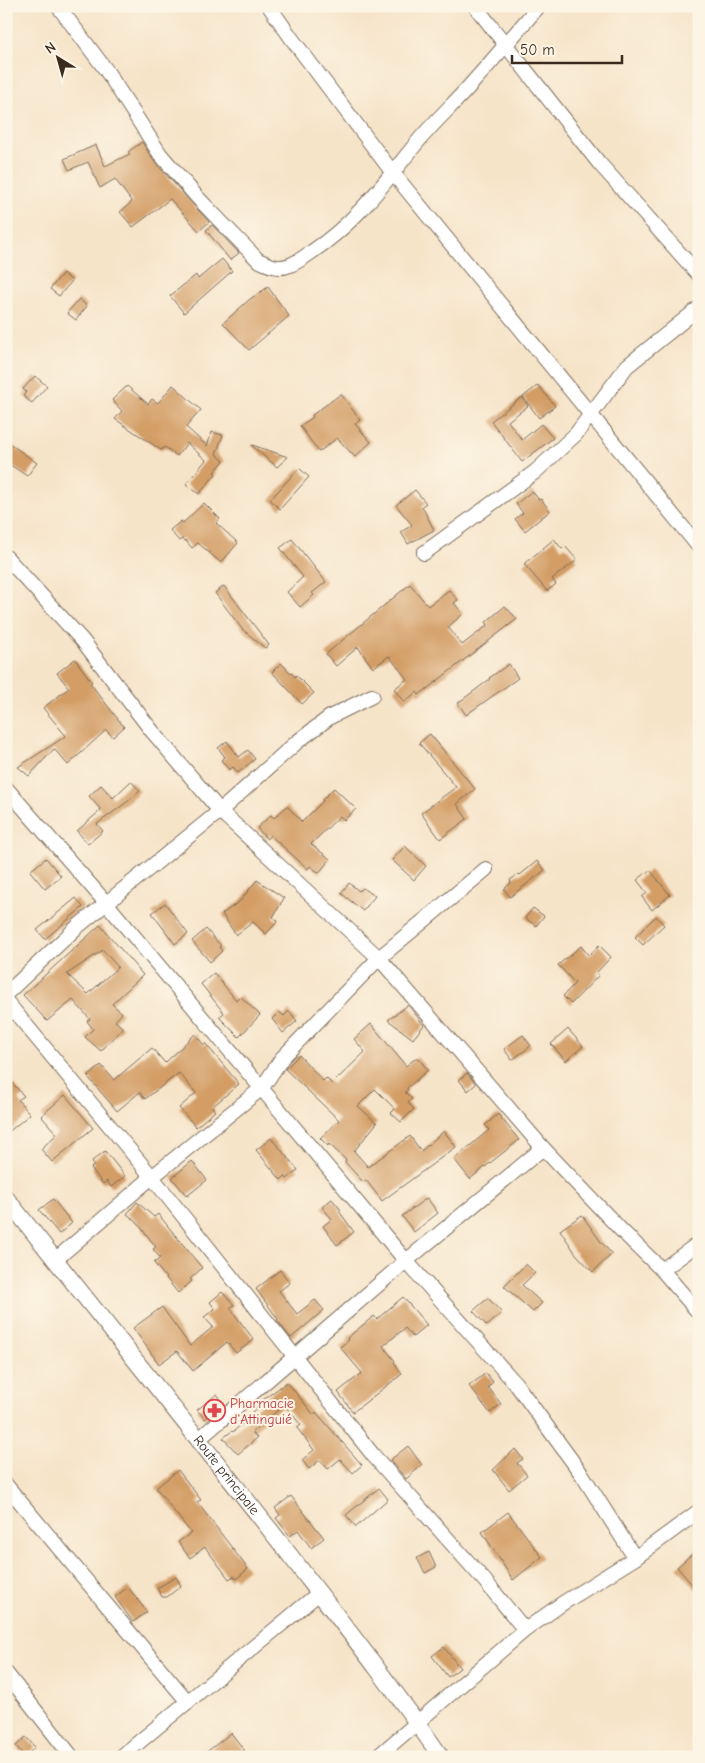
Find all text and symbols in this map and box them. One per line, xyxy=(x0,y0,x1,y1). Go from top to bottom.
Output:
north arrow xyxy=(32,32,82,82)
scale bar xyxy=(512,32,622,64)
text: N xyxy=(42,38,59,58)
text: 50 m xyxy=(520,41,555,59)
place label: Pharmacie d'Attinguié xyxy=(230,1395,294,1428)
pharmacy icon: Pharmacie d'Attinguié xyxy=(202,1399,226,1423)
street label: Route principale xyxy=(190,1432,263,1518)

